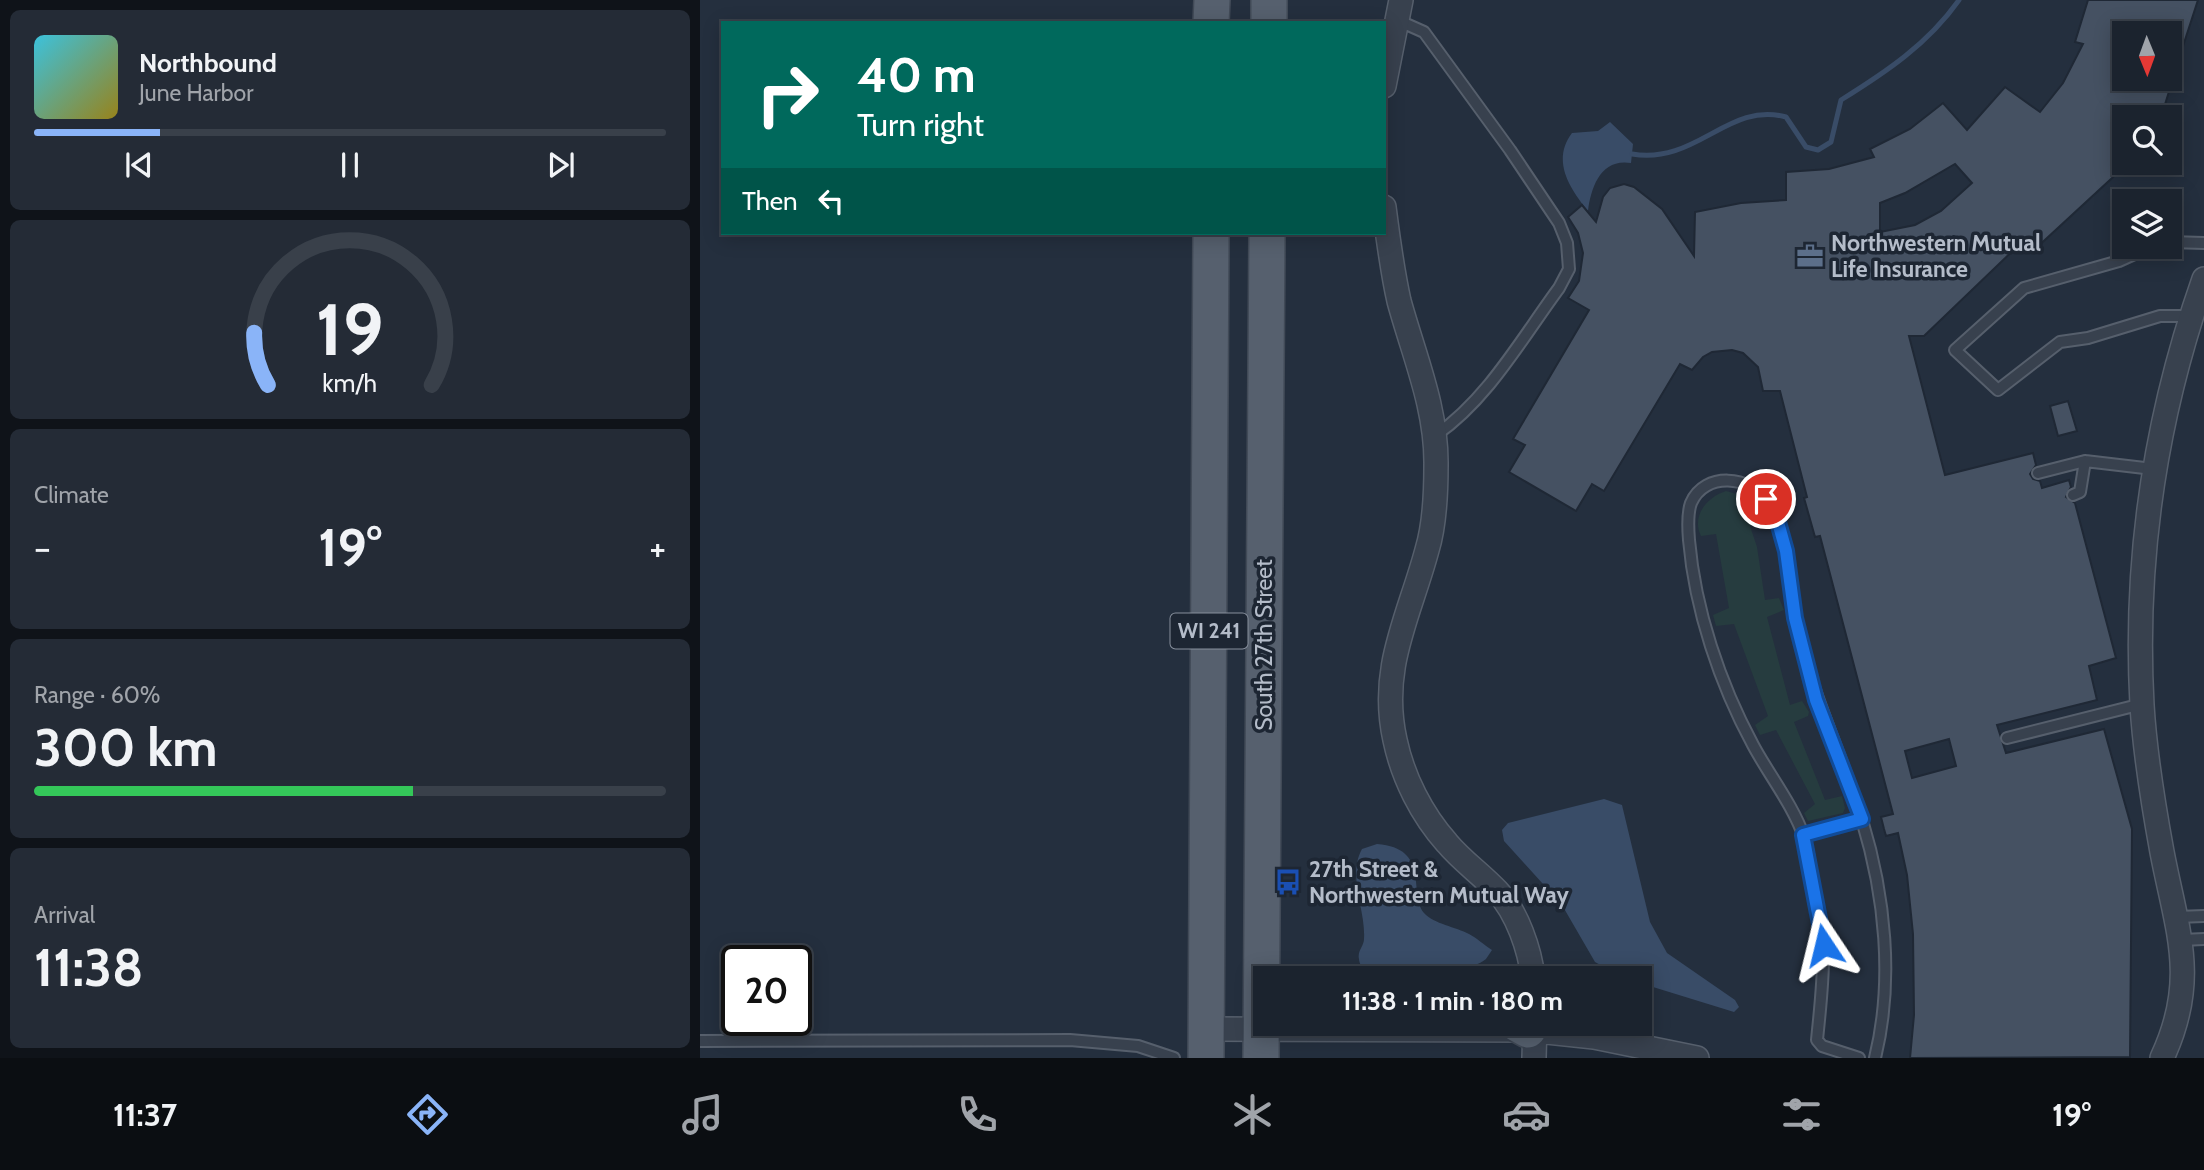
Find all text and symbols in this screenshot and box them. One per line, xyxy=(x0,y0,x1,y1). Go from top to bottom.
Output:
north arrow xyxy=(2112,21,2182,91)
map controls xyxy=(2112,21,2182,259)
text: 40 m xyxy=(857,45,976,104)
text: Northbound xyxy=(139,47,277,79)
icon: right xyxy=(742,49,833,140)
text: June Harbor xyxy=(139,79,253,107)
text: Turn right xyxy=(857,105,984,144)
button: search xyxy=(2112,105,2182,175)
icon: previous xyxy=(120,146,158,184)
icon: pause xyxy=(331,146,369,184)
icon: next xyxy=(542,146,580,184)
icon: left xyxy=(812,182,850,220)
text: Then xyxy=(742,185,798,217)
button: layers xyxy=(2112,189,2182,259)
place label: Northwestern Mutual Life Insurance xyxy=(1831,229,2041,283)
office icon: Northwestern Mutual Life Insurance xyxy=(1795,241,1825,271)
text: 19 xyxy=(316,286,384,374)
text: km/h xyxy=(323,368,377,398)
pin xyxy=(1736,469,1796,529)
icon: arrive xyxy=(1747,480,1785,518)
text: Climate xyxy=(34,481,109,509)
text: 19° xyxy=(318,516,382,579)
text: − xyxy=(34,524,51,571)
text: + xyxy=(649,524,666,571)
street label: South 27th Street xyxy=(1250,559,1278,731)
road number: WI 241 xyxy=(1170,614,1248,648)
text: Range · 60% xyxy=(34,681,161,709)
text: 300 km xyxy=(34,716,218,779)
place label: 27th Street & Northwestern Mutual Way xyxy=(1309,855,1570,909)
bus stop icon: 27th Street & Northwestern Mutual Way xyxy=(1273,867,1303,897)
text: Arrival xyxy=(34,901,95,929)
position arrow xyxy=(1787,908,1861,982)
text: 11:38 xyxy=(34,936,143,999)
speed limit sign: 20 xyxy=(721,945,812,1036)
text: 11:38 · 1 min · 180 m xyxy=(1342,985,1563,1017)
icon: directions xyxy=(403,1090,452,1139)
icon: music xyxy=(678,1090,727,1139)
icon: phone xyxy=(953,1090,1002,1139)
icon: climate xyxy=(1228,1090,1277,1139)
icon: car xyxy=(1502,1090,1551,1139)
icon: filters xyxy=(1777,1090,1826,1139)
text: 11:37 xyxy=(113,1095,177,1134)
text: 19° xyxy=(2052,1095,2091,1134)

